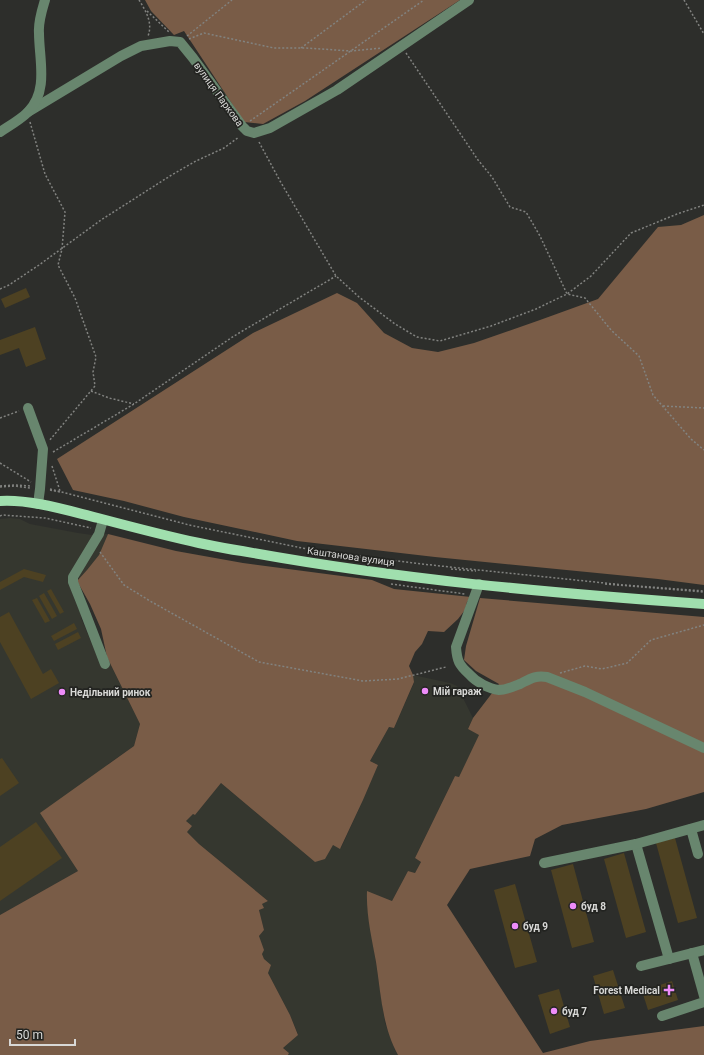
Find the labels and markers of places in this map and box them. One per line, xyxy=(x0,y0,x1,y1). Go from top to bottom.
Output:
marker: Мій гараж xyxy=(420,686,430,696)
place label: Мій гараж xyxy=(433,686,482,697)
marker: Недільний ринок xyxy=(57,687,67,697)
place label: Недільний ринок xyxy=(70,687,151,698)
marker: буд 8 xyxy=(568,901,578,911)
place label: буд 8 xyxy=(581,901,606,912)
marker: буд 9 xyxy=(510,921,520,931)
place label: буд 9 xyxy=(523,921,548,932)
marker: Forest Medical xyxy=(663,984,675,996)
place label: Forest Medical xyxy=(593,985,660,996)
marker: буд 7 xyxy=(549,1006,559,1016)
place label: буд 7 xyxy=(562,1006,587,1017)

